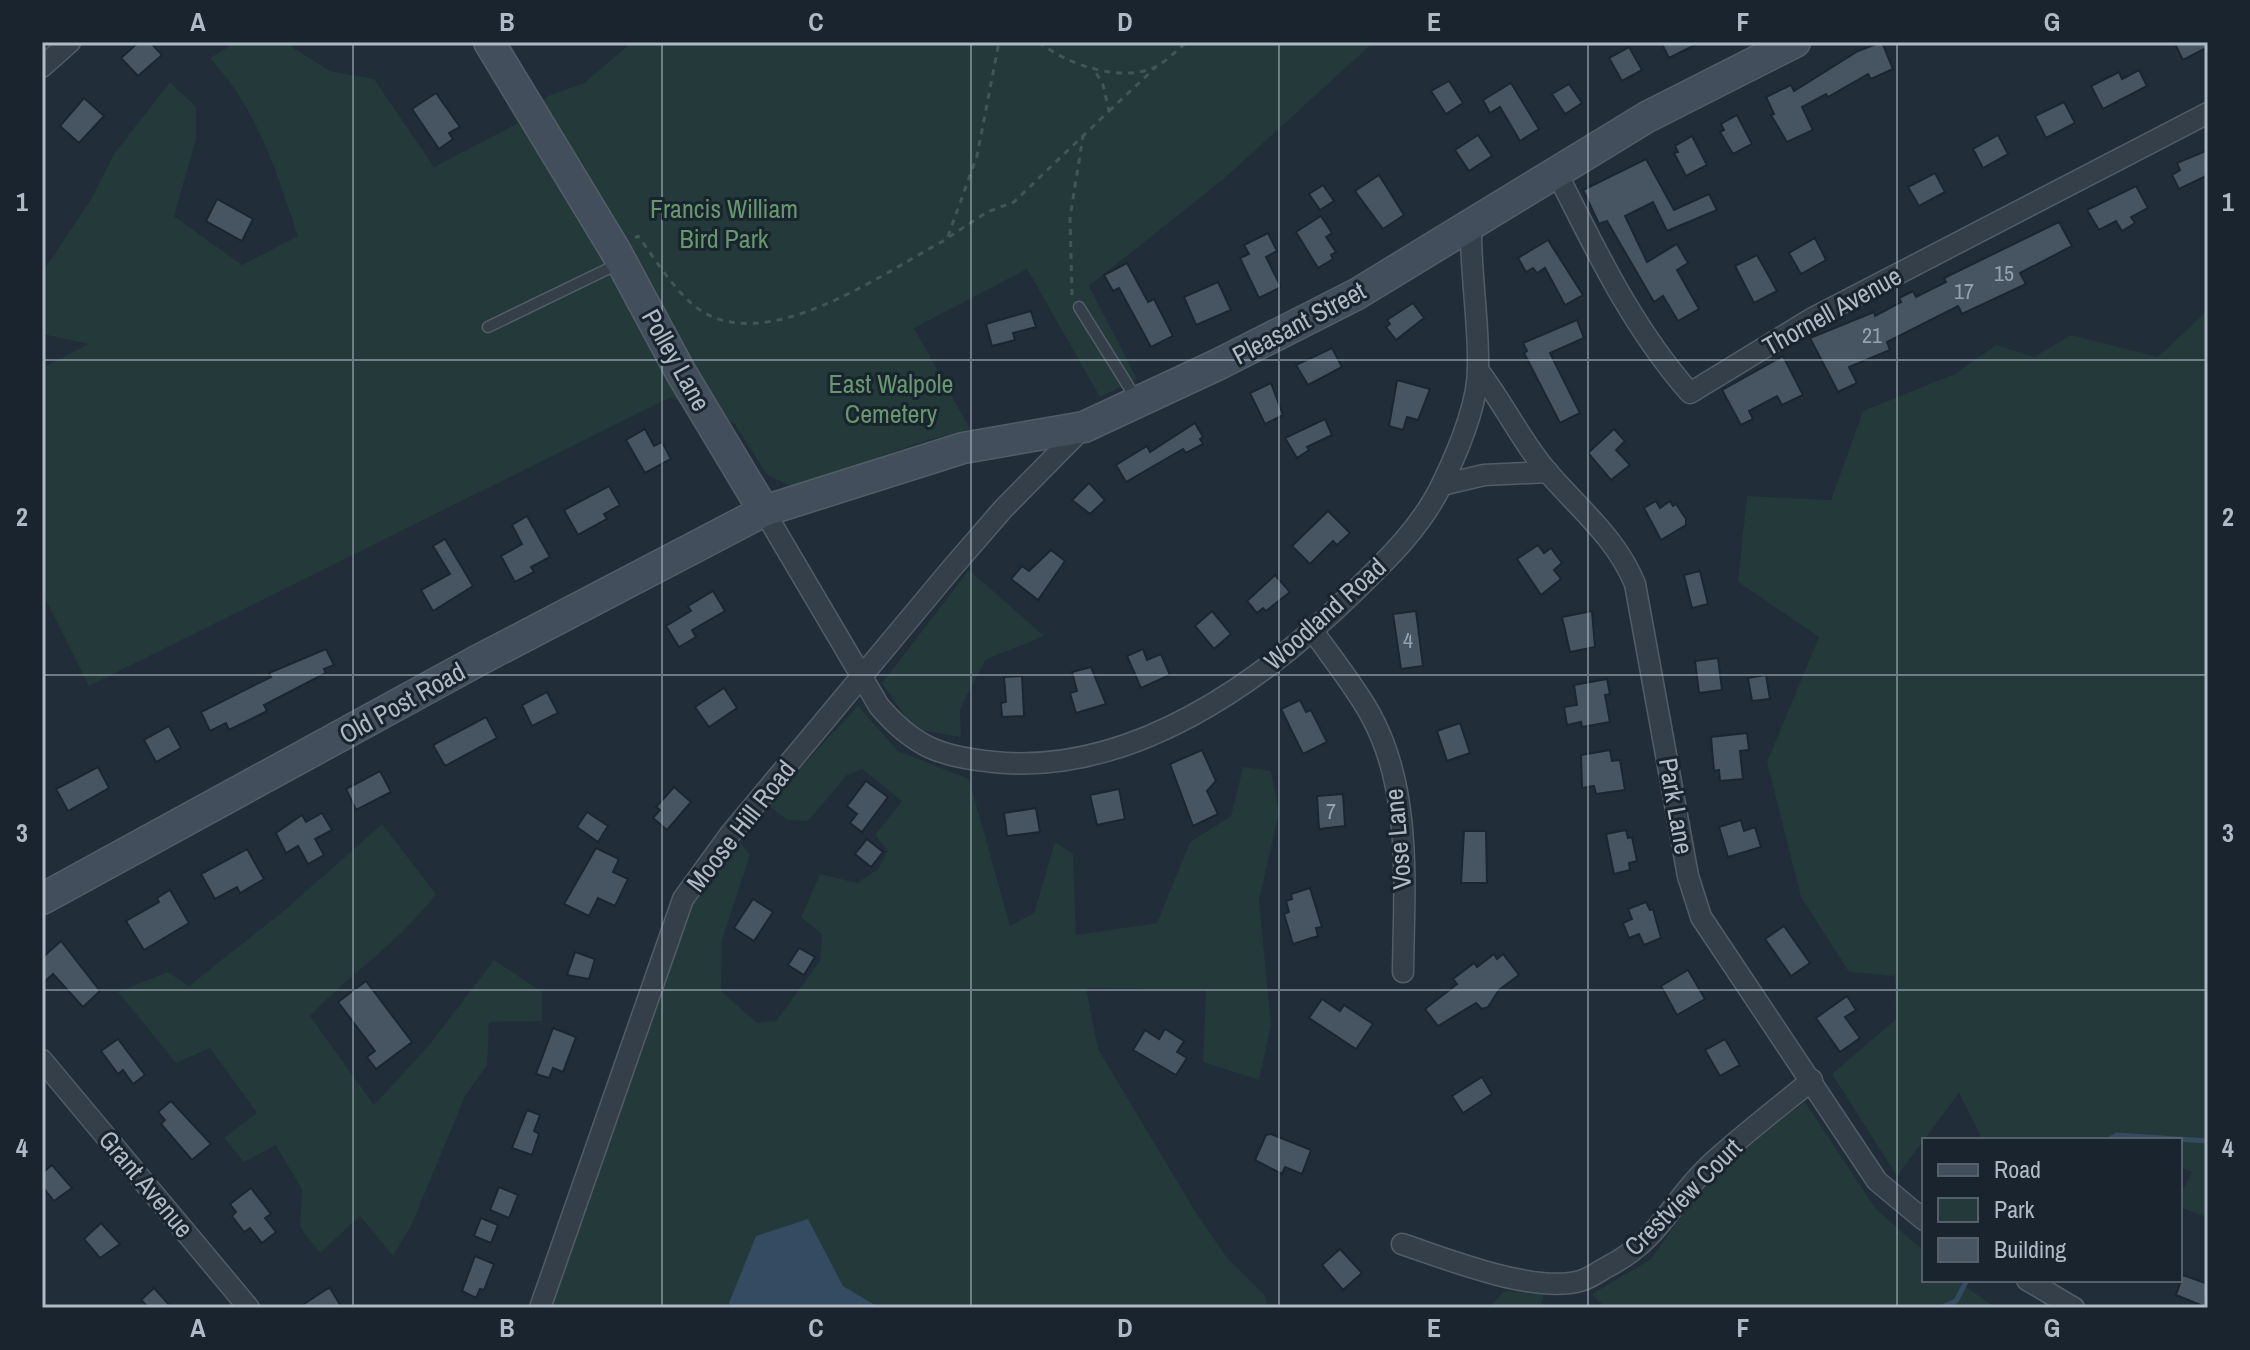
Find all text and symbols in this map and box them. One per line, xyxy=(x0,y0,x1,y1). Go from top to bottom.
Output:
text: A xyxy=(190,4,206,39)
text: B xyxy=(499,4,515,39)
text: C xyxy=(808,4,824,39)
text: D xyxy=(1117,4,1133,39)
text: E xyxy=(1427,4,1441,39)
text: F xyxy=(1736,4,1750,39)
text: G xyxy=(2044,4,2060,39)
text: 1 xyxy=(16,184,28,219)
text: 1 xyxy=(2222,184,2234,219)
park label: Francis William Bird Park xyxy=(650,191,798,256)
street label: Thornell Avenue xyxy=(1756,258,1907,363)
house number: 15 xyxy=(1994,258,2014,288)
street label: Pleasant Street xyxy=(1226,273,1371,372)
house number: 17 xyxy=(1954,276,1974,306)
street label: Polley Lane xyxy=(634,303,719,417)
house number: 21 xyxy=(1862,320,1882,350)
park label: East Walpole Cemetery xyxy=(829,366,953,431)
text: 2 xyxy=(16,499,28,534)
text: 2 xyxy=(2222,499,2234,534)
street label: Woodland Road xyxy=(1256,550,1393,678)
house number: 4 xyxy=(1403,625,1413,655)
street label: Old Post Road xyxy=(333,654,471,751)
street label: Moose Hill Road xyxy=(678,753,803,899)
street label: Park Lane xyxy=(1651,755,1702,857)
street label: Vose Lane xyxy=(1376,787,1419,891)
house number: 7 xyxy=(1326,796,1336,826)
text: 3 xyxy=(16,815,28,850)
text: 3 xyxy=(2222,815,2234,850)
street label: Grant Avenue xyxy=(91,1123,202,1245)
text: 4 xyxy=(16,1130,28,1165)
street label: Crestview Court xyxy=(1616,1130,1749,1263)
text: 4 xyxy=(2222,1130,2234,1165)
legend xyxy=(1922,1138,2182,1282)
text: Road xyxy=(1994,1153,2041,1185)
text: Park xyxy=(1994,1193,2035,1225)
text: Building xyxy=(1994,1233,2066,1265)
text: A xyxy=(190,1310,206,1345)
text: B xyxy=(499,1310,515,1345)
text: C xyxy=(808,1310,824,1345)
text: D xyxy=(1117,1310,1133,1345)
text: E xyxy=(1427,1310,1441,1345)
text: F xyxy=(1736,1310,1750,1345)
text: G xyxy=(2044,1310,2060,1345)

